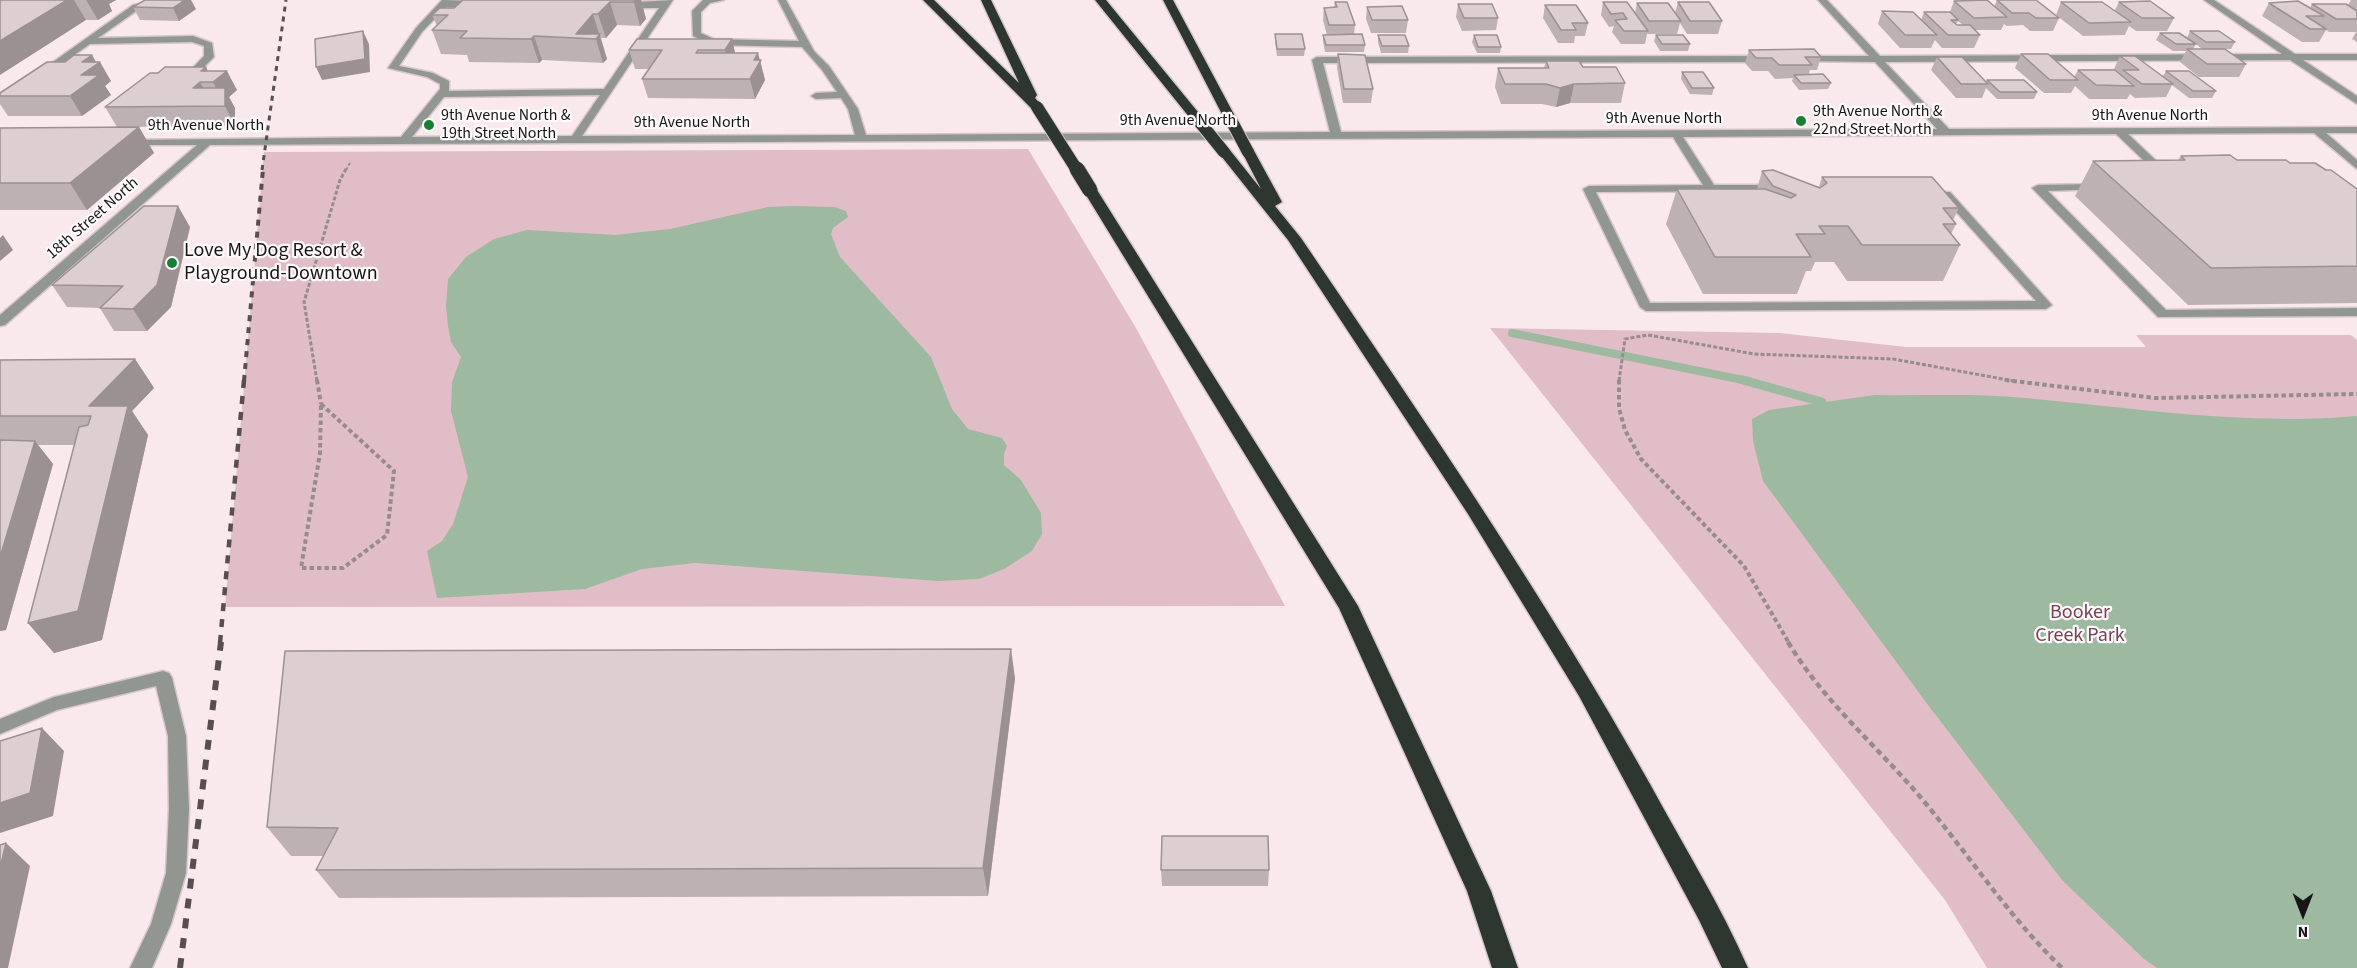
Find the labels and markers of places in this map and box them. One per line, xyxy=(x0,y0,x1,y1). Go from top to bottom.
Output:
place label: 9th Avenue North & 22nd Street North xyxy=(1813,102,1942,140)
place label: 9th Avenue North & 19th Street North xyxy=(441,106,570,144)
marker: 9th Avenue North & 22nd Street North xyxy=(1794,114,1808,128)
marker: 9th Avenue North & 19th Street North xyxy=(422,118,436,132)
place label: Love My Dog Resort & Playground-Downtown xyxy=(184,240,378,287)
marker: Love My Dog Resort & Playground-Downtown xyxy=(165,256,179,270)

